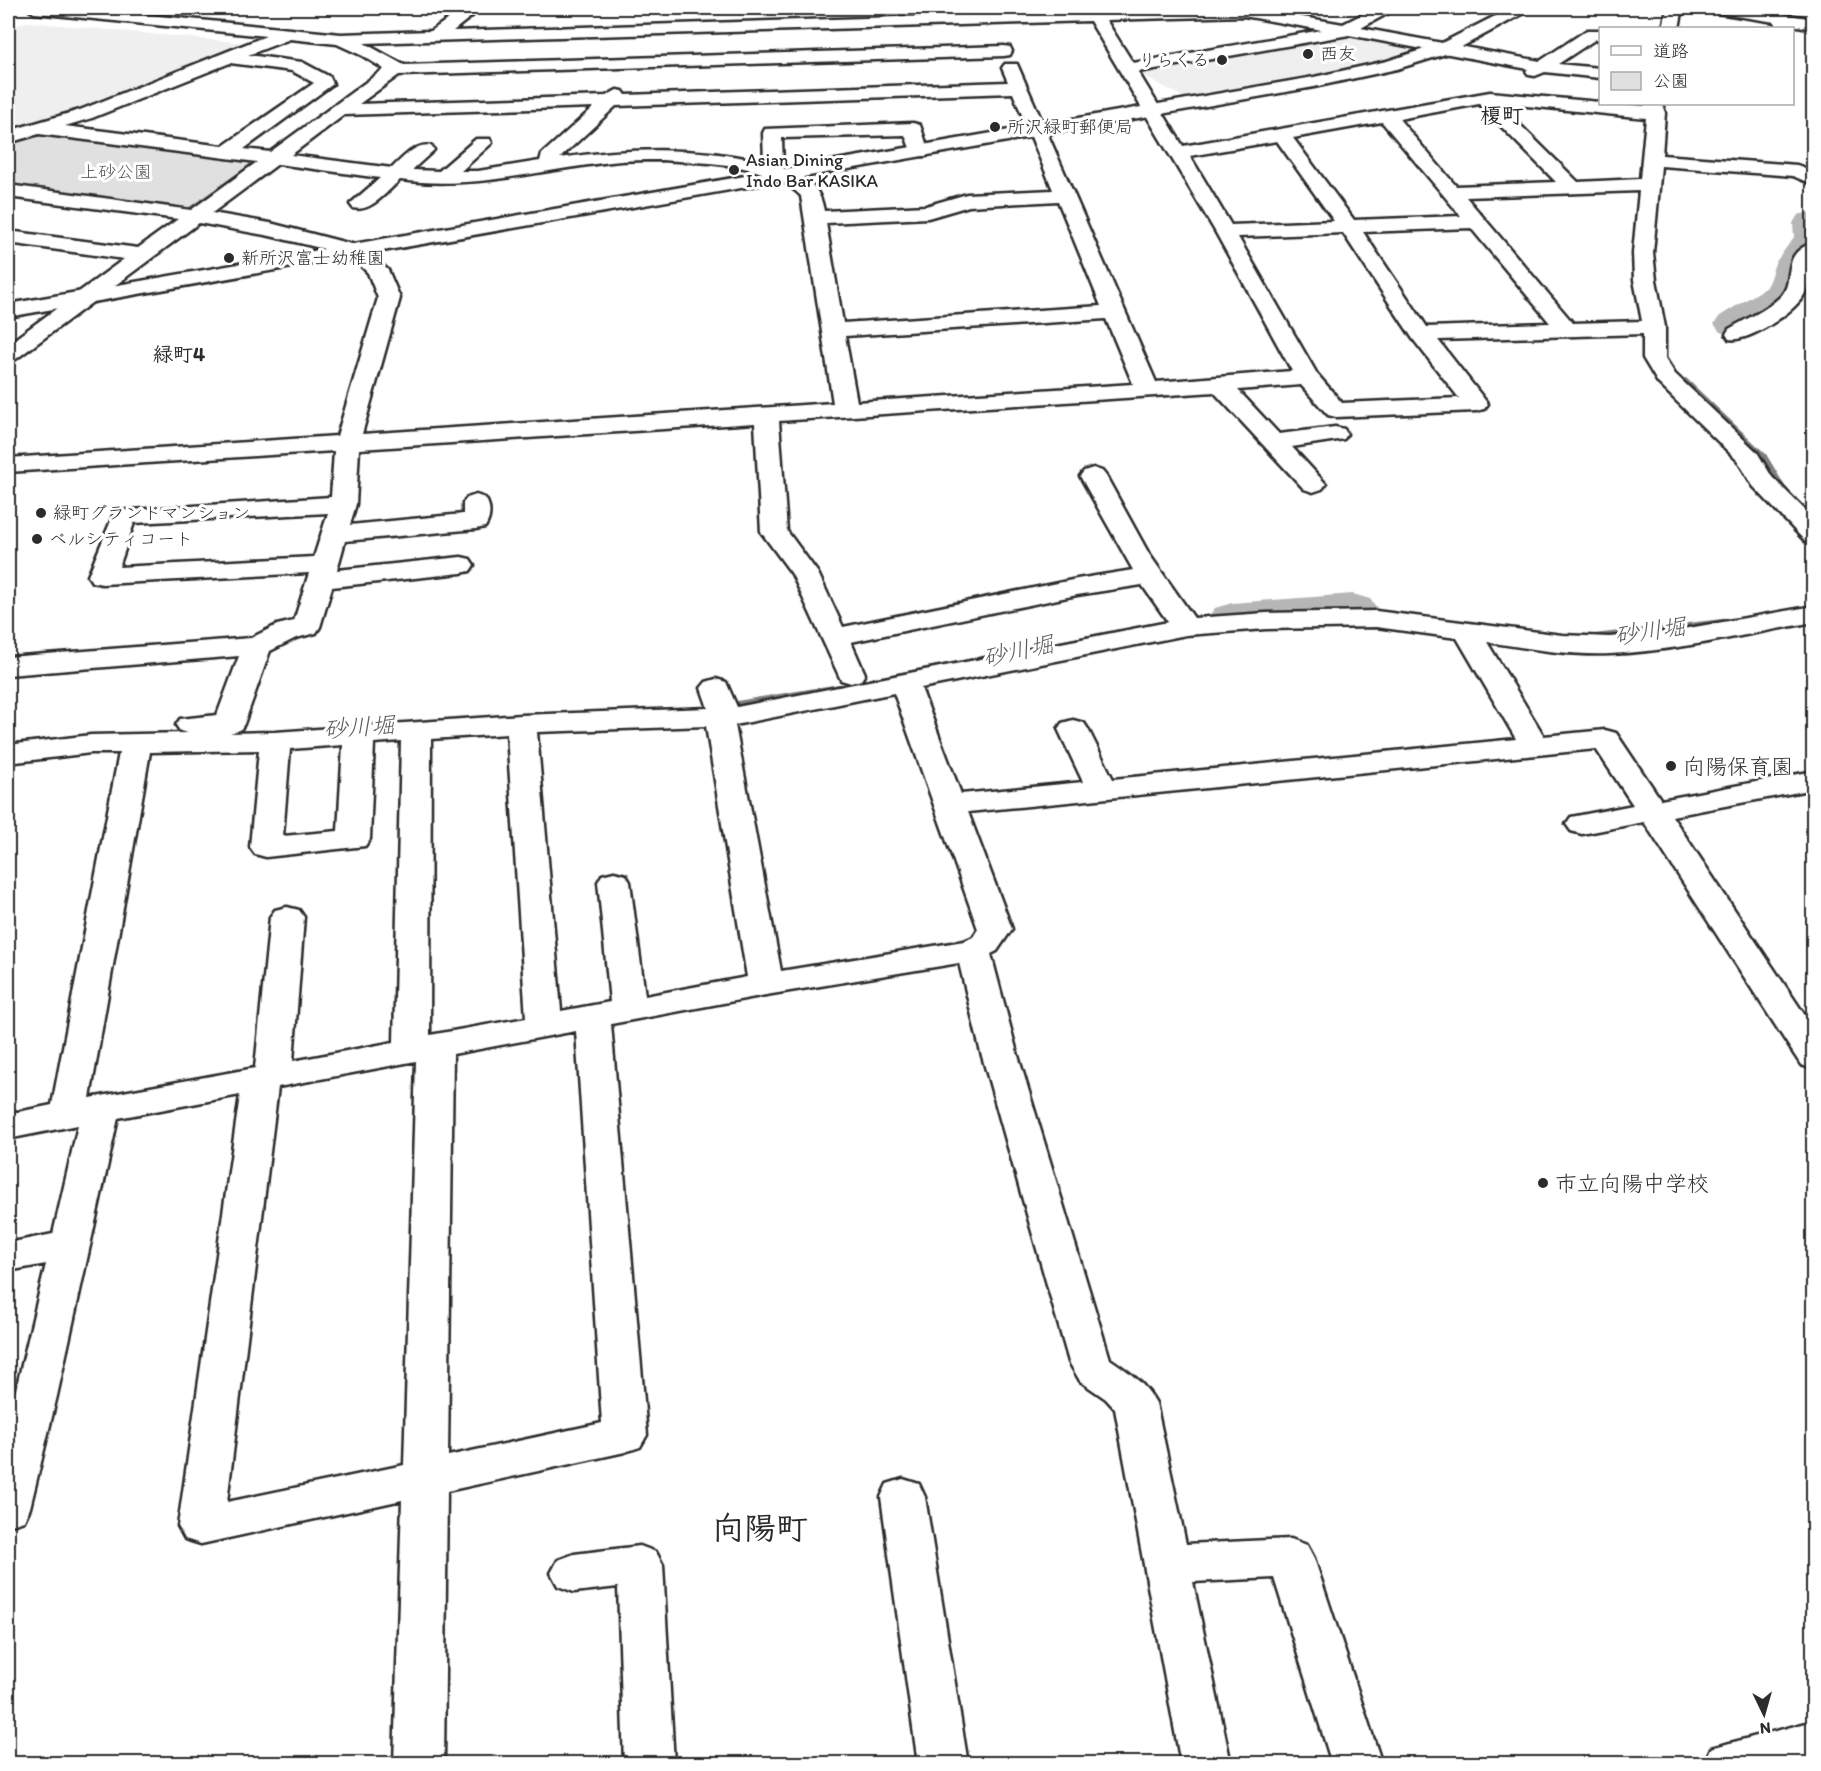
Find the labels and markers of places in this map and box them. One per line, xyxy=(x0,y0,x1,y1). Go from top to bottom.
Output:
place label: 西友 xyxy=(1320,43,1356,65)
marker: 西友 xyxy=(1301,47,1315,61)
place label: りらくる xyxy=(1138,49,1210,71)
marker: りらくる xyxy=(1215,53,1229,67)
place label: 所沢緑町郵便局 xyxy=(1007,116,1133,138)
marker: 所沢緑町郵便局 xyxy=(988,120,1002,134)
place label: Asian Dining Indo Bar KASIKA xyxy=(746,149,879,192)
marker: Asian Dining Indo Bar KASIKA xyxy=(727,163,741,177)
place label: 新所沢富士幼稚園 xyxy=(241,247,385,269)
marker: 新所沢富士幼稚園 xyxy=(222,251,236,265)
place label: 緑町グランドマンション xyxy=(53,502,250,524)
marker: 緑町グランドマンション xyxy=(34,506,48,520)
place label: ベルシティコート xyxy=(49,528,193,550)
marker: ベルシティコート xyxy=(30,532,44,546)
place label: 向陽保育園 xyxy=(1683,753,1793,780)
marker: 向陽保育園 xyxy=(1664,759,1678,773)
place label: 市立向陽中学校 xyxy=(1555,1170,1709,1197)
marker: 市立向陽中学校 xyxy=(1536,1176,1550,1190)

